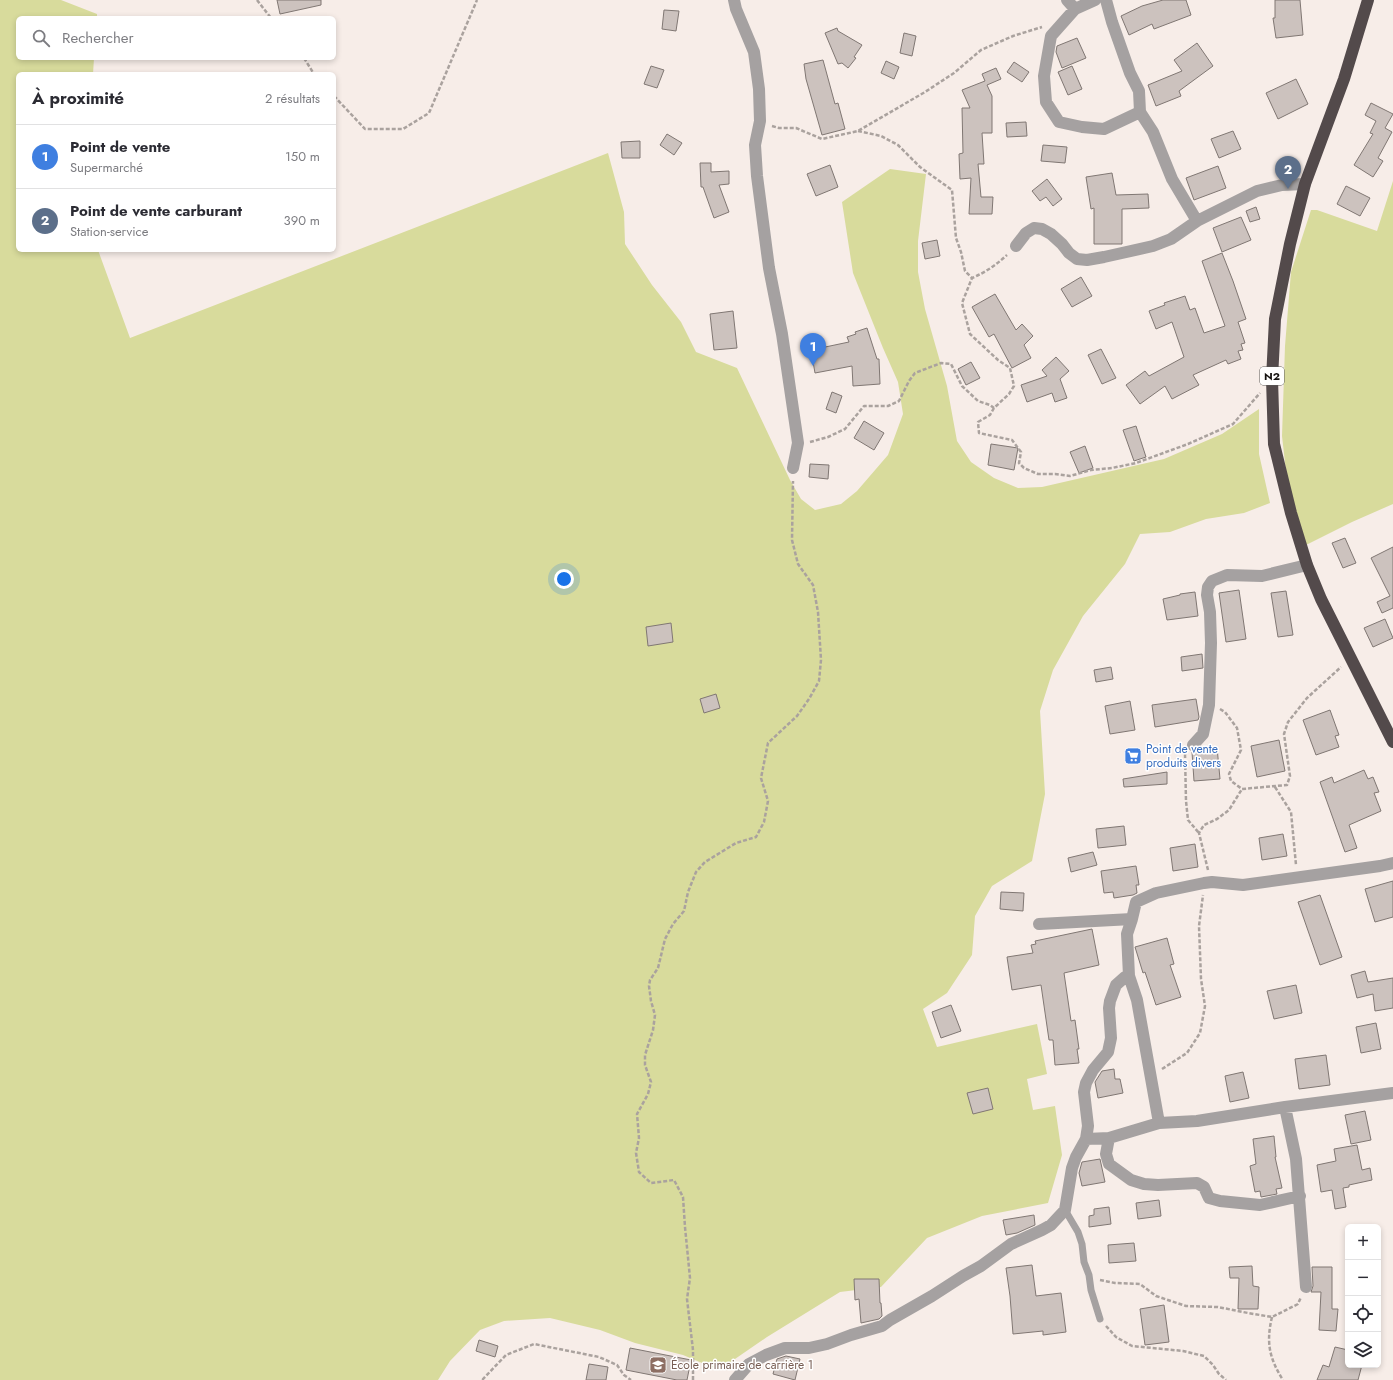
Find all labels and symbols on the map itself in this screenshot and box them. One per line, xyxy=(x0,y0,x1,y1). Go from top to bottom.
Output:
pin: 2 xyxy=(1275,156,1301,189)
pin: 1 xyxy=(800,333,826,366)
road number: N2 xyxy=(1260,367,1284,385)
your location xyxy=(554,569,574,589)
place label: Point de vente produits divers xyxy=(1146,740,1221,772)
supermarket icon: Point de vente produits divers xyxy=(1123,746,1143,766)
school or university icon: École primaire de carrière 1 xyxy=(648,1355,668,1375)
place label: École primaire de carrière 1 xyxy=(671,1356,813,1374)

